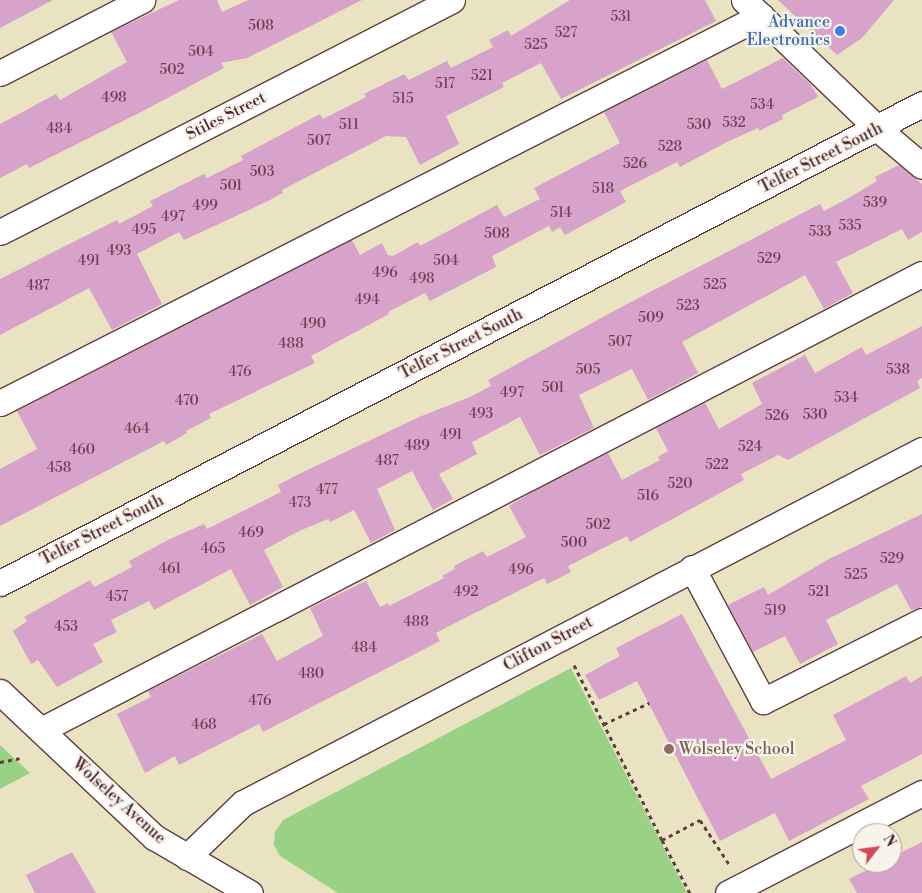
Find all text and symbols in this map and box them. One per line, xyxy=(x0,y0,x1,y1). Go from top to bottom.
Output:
house number: 531 xyxy=(610,9,632,25)
place label: Advance Electronics xyxy=(747,12,830,50)
house number: 508 xyxy=(248,18,274,34)
house number: 527 xyxy=(555,25,577,41)
marker: Advance Electronics xyxy=(834,25,846,37)
house number: 525 xyxy=(524,37,548,53)
house number: 504 xyxy=(188,44,214,60)
house number: 502 xyxy=(160,62,184,78)
house number: 521 xyxy=(471,68,493,84)
house number: 517 xyxy=(435,76,455,92)
street label: Stiles Street xyxy=(183,88,269,144)
house number: 498 xyxy=(101,90,127,106)
house number: 515 xyxy=(392,91,414,107)
house number: 534 xyxy=(750,97,774,113)
house number: 532 xyxy=(722,115,746,131)
house number: 511 xyxy=(339,117,359,133)
house number: 530 xyxy=(687,117,711,133)
street label: Telfer Street South xyxy=(756,119,886,197)
house number: 484 xyxy=(46,121,72,137)
house number: 507 xyxy=(307,133,331,149)
house number: 528 xyxy=(658,139,682,155)
house number: 526 xyxy=(623,156,647,172)
house number: 503 xyxy=(250,164,274,180)
house number: 501 xyxy=(220,178,242,194)
house number: 518 xyxy=(592,181,614,197)
house number: 539 xyxy=(863,195,887,211)
house number: 499 xyxy=(192,198,218,214)
house number: 514 xyxy=(550,205,572,221)
house number: 497 xyxy=(161,209,185,225)
house number: 535 xyxy=(838,218,862,234)
house number: 495 xyxy=(132,222,156,238)
house number: 533 xyxy=(808,224,832,240)
house number: 508 xyxy=(484,226,510,242)
house number: 493 xyxy=(107,243,131,259)
house number: 529 xyxy=(757,251,781,267)
house number: 491 xyxy=(78,253,100,269)
house number: 504 xyxy=(433,253,459,269)
house number: 496 xyxy=(372,265,398,281)
house number: 498 xyxy=(409,271,435,287)
house number: 525 xyxy=(703,277,727,293)
house number: 487 xyxy=(26,278,50,294)
house number: 494 xyxy=(354,292,380,308)
house number: 523 xyxy=(676,298,700,314)
street label: Telfer Street South xyxy=(396,305,526,383)
house number: 509 xyxy=(638,310,664,326)
house number: 490 xyxy=(300,316,326,332)
house number: 507 xyxy=(608,334,632,350)
house number: 488 xyxy=(278,336,304,352)
house number: 505 xyxy=(576,362,600,378)
house number: 538 xyxy=(886,362,910,378)
house number: 476 xyxy=(229,364,251,380)
house number: 501 xyxy=(542,380,564,396)
house number: 497 xyxy=(500,385,524,401)
house number: 534 xyxy=(834,390,858,406)
house number: 470 xyxy=(175,393,199,409)
house number: 493 xyxy=(469,406,493,422)
house number: 530 xyxy=(803,407,827,423)
house number: 526 xyxy=(765,408,789,424)
house number: 464 xyxy=(124,421,150,437)
house number: 491 xyxy=(440,427,462,443)
house number: 489 xyxy=(404,438,430,454)
house number: 524 xyxy=(738,439,762,455)
house number: 460 xyxy=(69,442,95,458)
house number: 487 xyxy=(375,453,399,469)
house number: 522 xyxy=(705,457,729,473)
house number: 458 xyxy=(47,460,71,476)
house number: 520 xyxy=(668,476,692,492)
house number: 477 xyxy=(316,482,338,498)
house number: 516 xyxy=(637,488,659,504)
street label: Telfer Street South xyxy=(37,491,167,569)
house number: 473 xyxy=(289,495,311,511)
house number: 502 xyxy=(586,517,610,533)
house number: 469 xyxy=(238,525,264,541)
house number: 500 xyxy=(561,535,587,551)
house number: 465 xyxy=(201,541,225,557)
house number: 529 xyxy=(880,551,904,567)
house number: 461 xyxy=(159,561,181,577)
house number: 496 xyxy=(508,562,534,578)
house number: 525 xyxy=(844,567,868,583)
house number: 492 xyxy=(454,584,478,600)
house number: 521 xyxy=(808,584,830,600)
house number: 457 xyxy=(106,589,128,605)
house number: 519 xyxy=(764,603,786,619)
street label: Clifton Street xyxy=(500,612,596,676)
house number: 488 xyxy=(403,614,429,630)
house number: 453 xyxy=(54,619,78,635)
house number: 484 xyxy=(351,640,377,656)
house number: 480 xyxy=(298,666,324,682)
house number: 476 xyxy=(249,693,271,709)
house number: 468 xyxy=(191,717,217,733)
place label: Wolseley School xyxy=(679,739,794,759)
marker: Wolseley School xyxy=(663,743,675,755)
street label: Wolseley Avenue xyxy=(68,754,170,848)
north arrow xyxy=(852,823,902,873)
text: N xyxy=(879,832,900,850)

